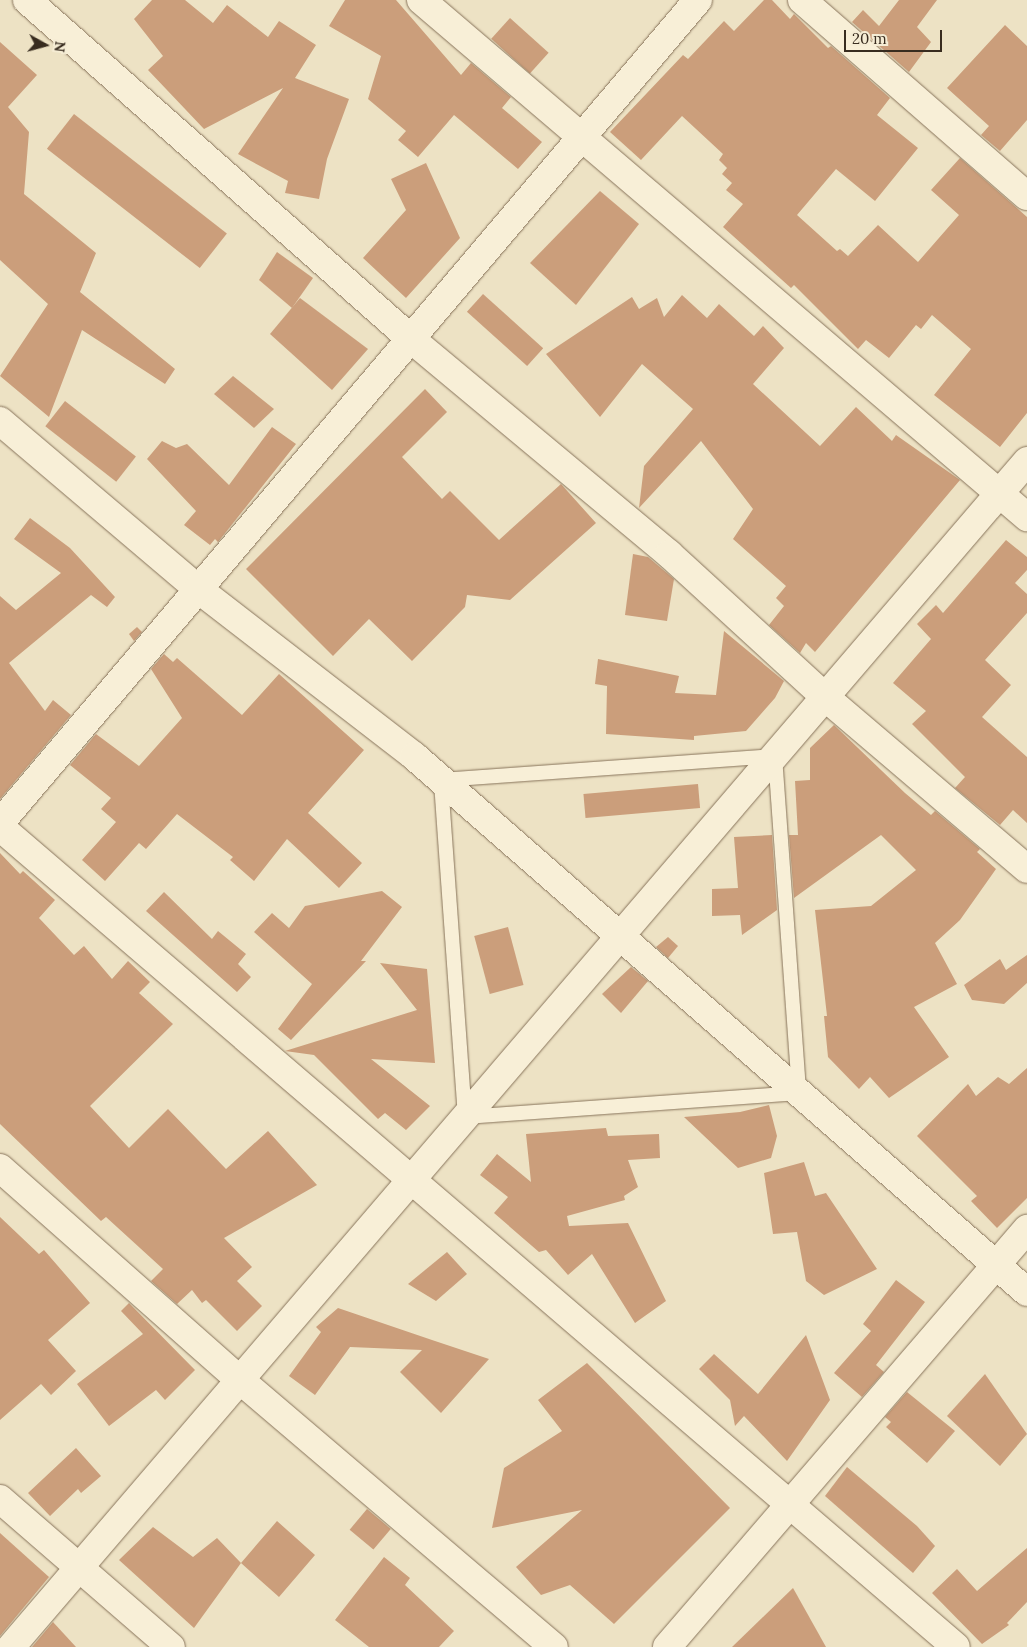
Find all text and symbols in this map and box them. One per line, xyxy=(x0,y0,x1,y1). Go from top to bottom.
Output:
north arrow xyxy=(20,20,70,70)
scale bar xyxy=(847,20,944,52)
text: 20 m xyxy=(852,29,887,48)
text: N xyxy=(50,40,69,53)

